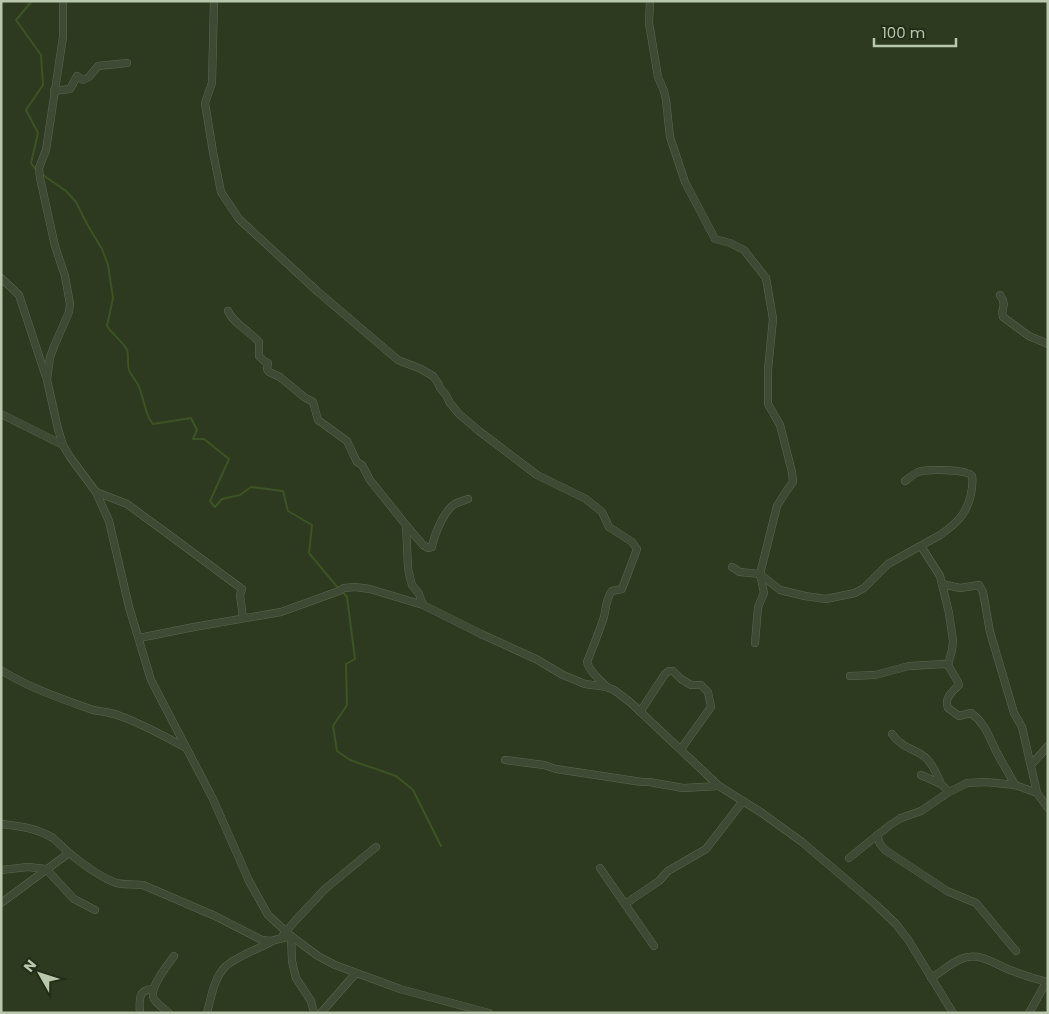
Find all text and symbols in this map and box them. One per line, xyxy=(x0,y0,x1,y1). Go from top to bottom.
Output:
scale bar xyxy=(874,15,956,47)
text: 100 m xyxy=(882,22,925,43)
north arrow xyxy=(15,949,65,999)
text: N xyxy=(19,955,41,976)

